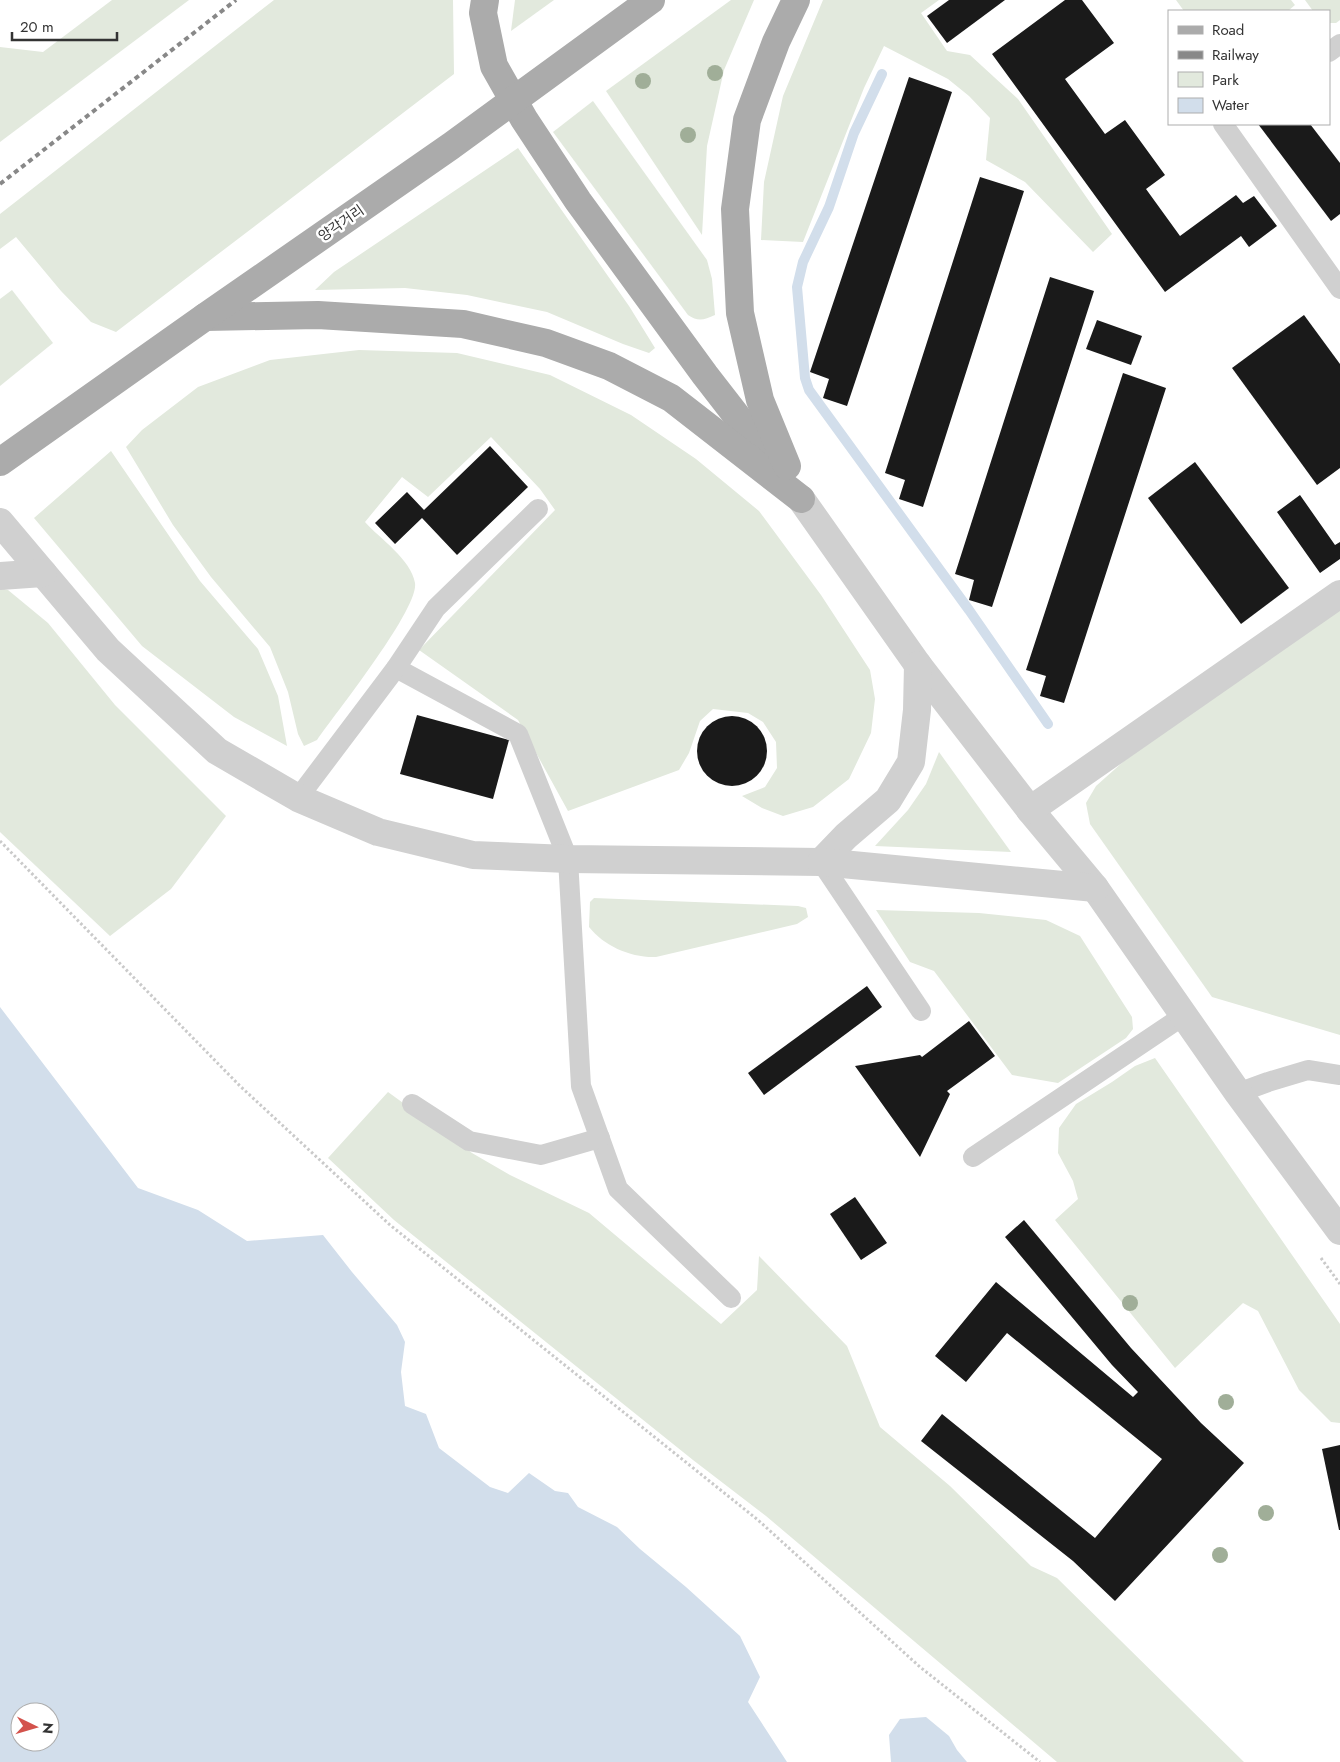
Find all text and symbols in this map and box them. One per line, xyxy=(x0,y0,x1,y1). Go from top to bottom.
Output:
scale bar xyxy=(12,10,118,42)
legend xyxy=(1168,10,1330,125)
text: 20 m xyxy=(20,16,54,38)
text: Road xyxy=(1212,19,1244,41)
text: Railway xyxy=(1212,44,1259,66)
text: Park xyxy=(1212,69,1239,91)
text: Water xyxy=(1212,94,1250,116)
street label: 양각거리 xyxy=(314,200,368,246)
north arrow xyxy=(10,1702,60,1752)
text: N xyxy=(38,1722,58,1735)

